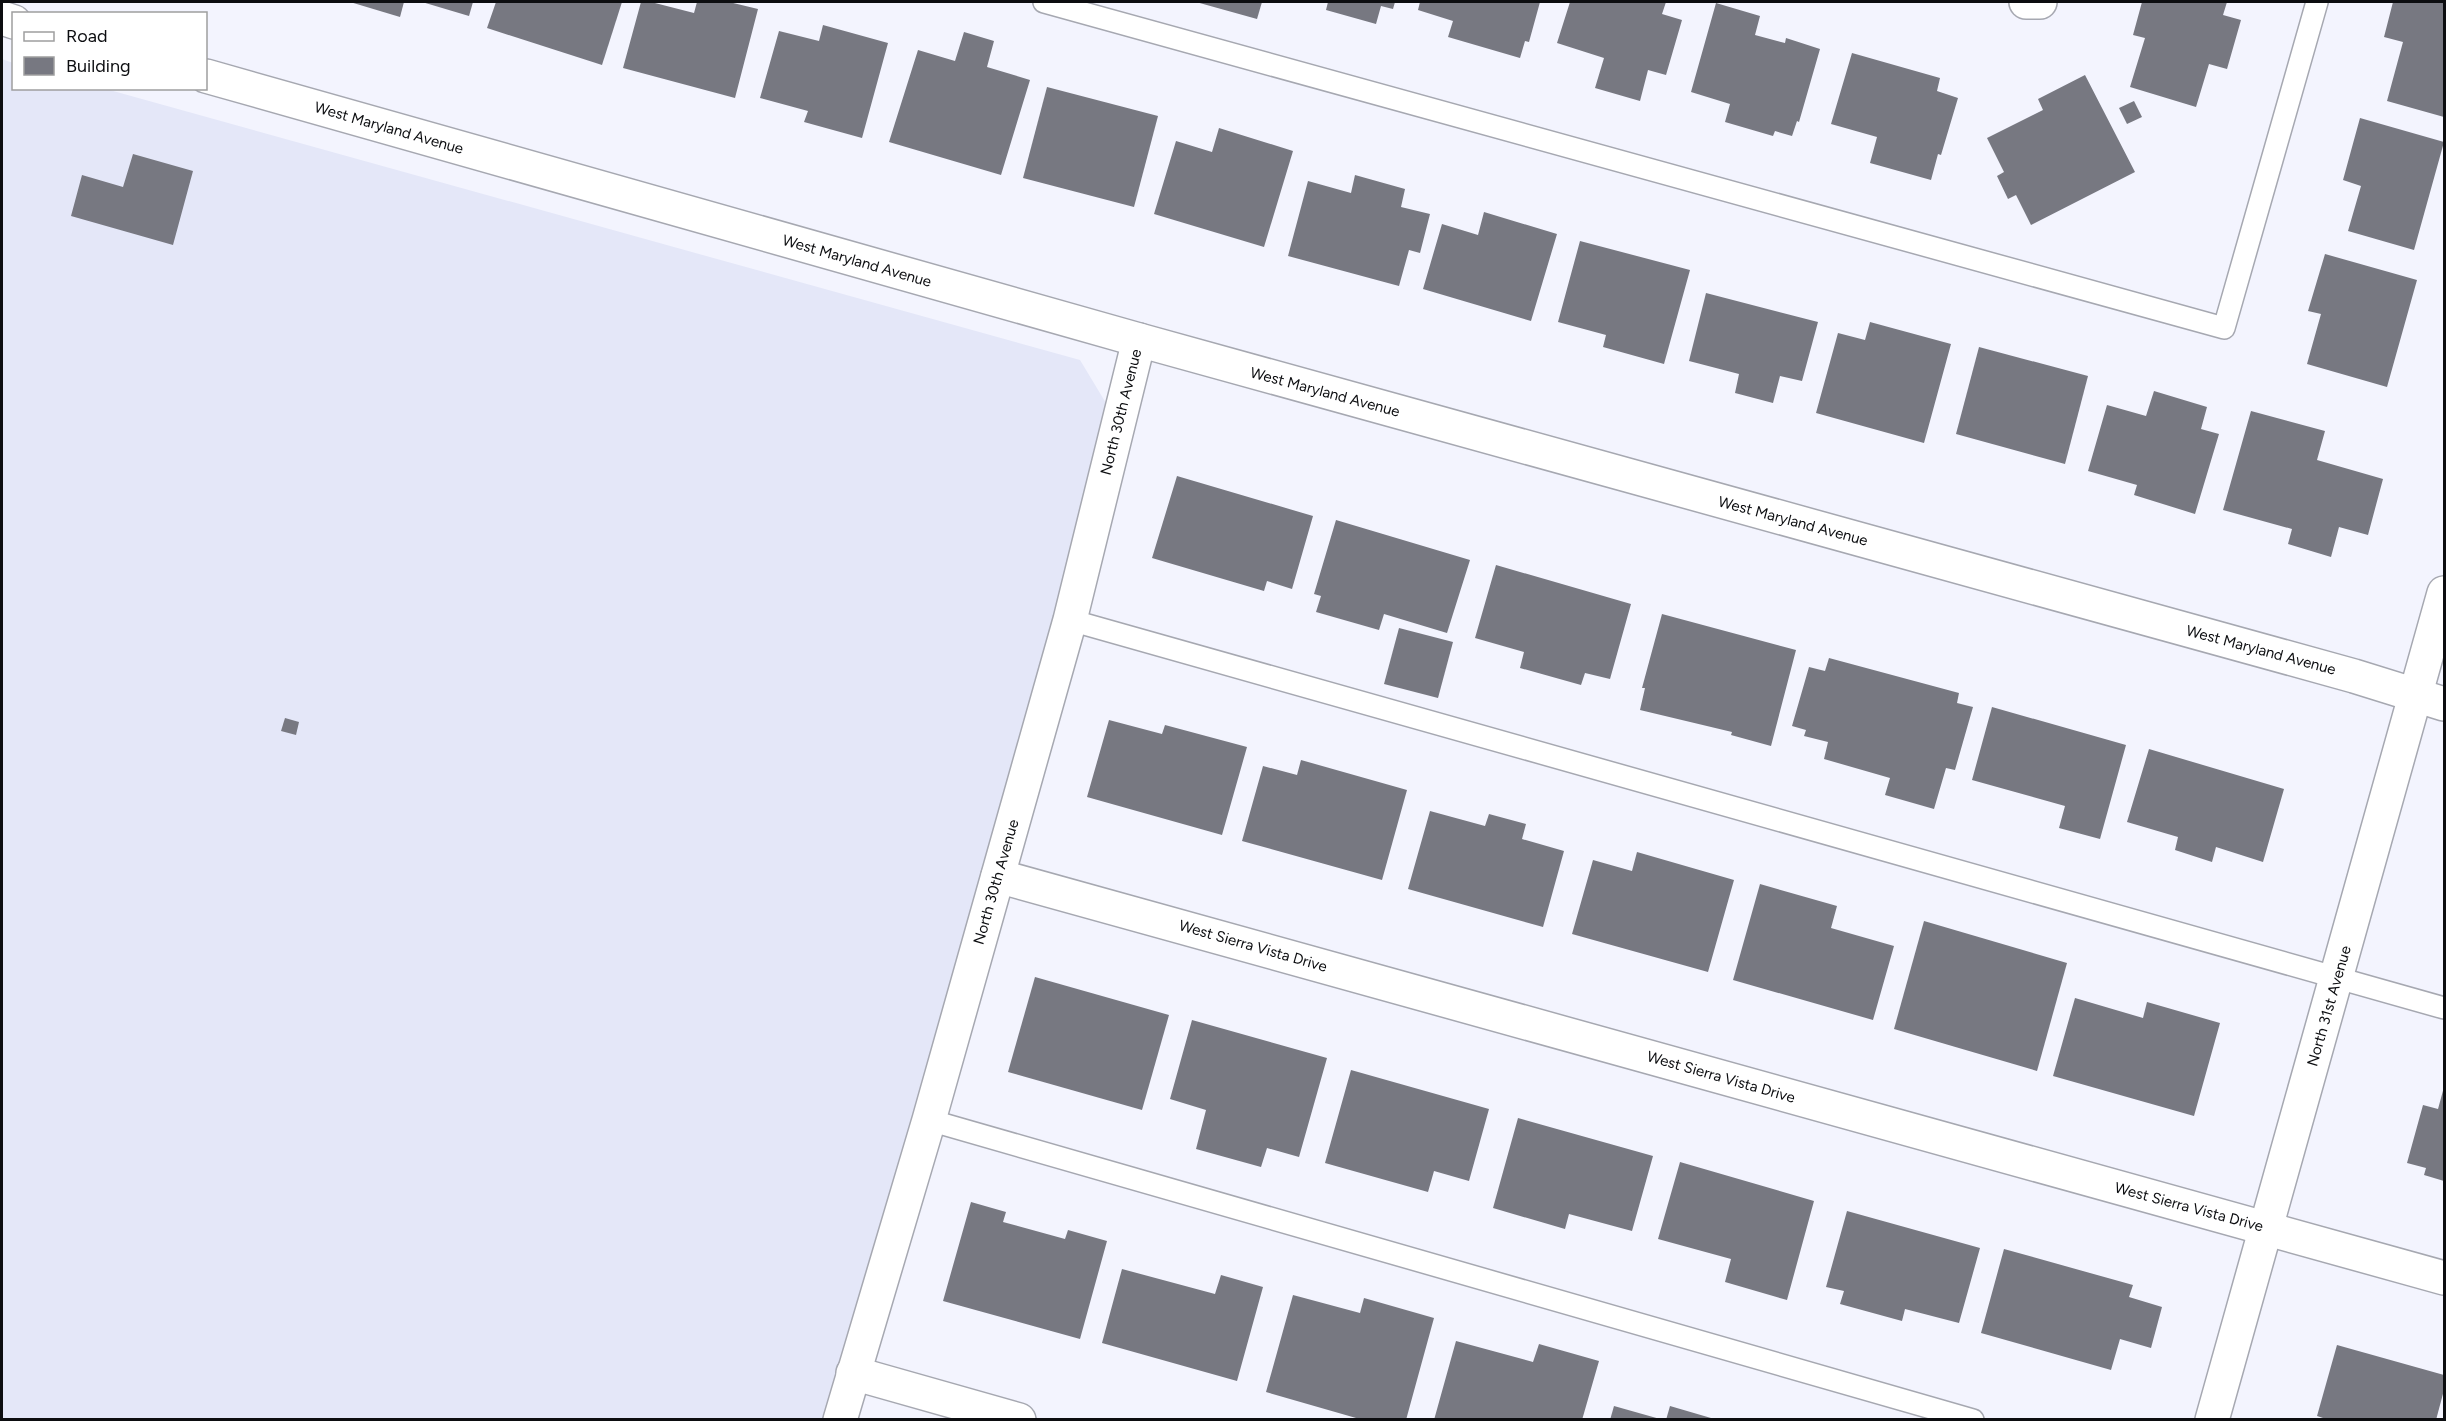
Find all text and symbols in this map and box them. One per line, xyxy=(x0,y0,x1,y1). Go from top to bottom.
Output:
legend xyxy=(12,12,207,90)
text: Road xyxy=(66,25,107,47)
text: Building xyxy=(66,55,131,77)
street label: West Maryland Avenue xyxy=(312,98,466,158)
street label: West Maryland Avenue xyxy=(780,231,934,291)
street label: North 30th Avenue xyxy=(1097,347,1145,477)
street label: West Maryland Avenue xyxy=(1248,363,1402,421)
street label: West Maryland Avenue xyxy=(1716,492,1870,550)
street label: West Maryland Avenue xyxy=(2184,621,2338,679)
street label: North 30th Avenue xyxy=(970,817,1022,947)
street label: West Sierra Vista Drive xyxy=(1177,916,1329,976)
street label: North 31st Avenue xyxy=(2303,944,2355,1068)
street label: West Sierra Vista Drive xyxy=(1645,1047,1797,1107)
street label: West Sierra Vista Drive xyxy=(2113,1178,2265,1236)

